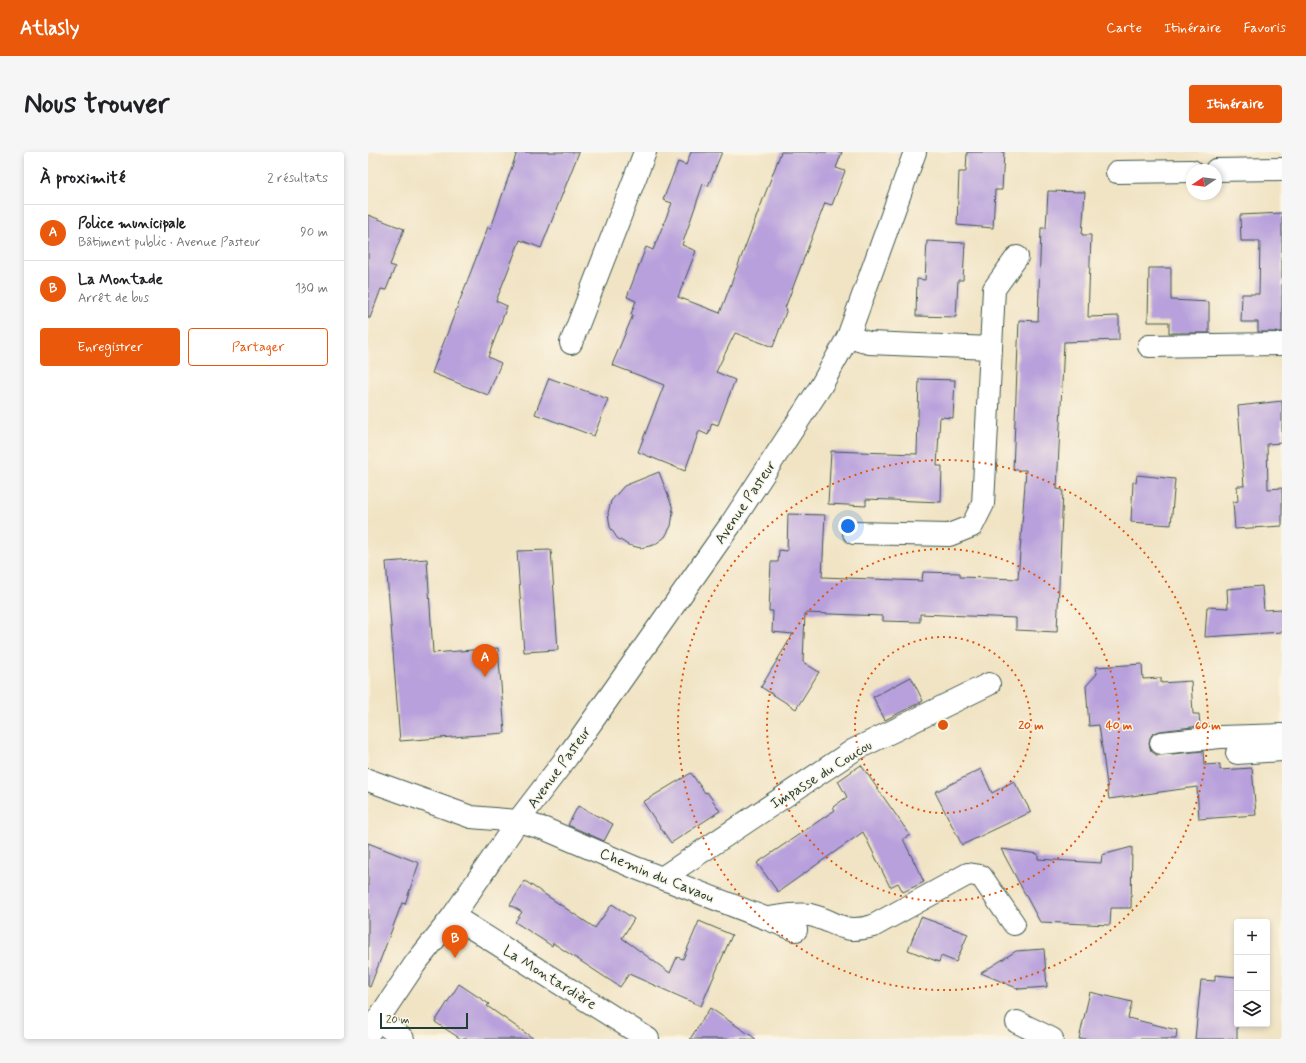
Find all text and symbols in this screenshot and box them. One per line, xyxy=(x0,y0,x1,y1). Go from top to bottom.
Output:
text: Atlasly xyxy=(20,16,79,41)
text: Carte xyxy=(1106,19,1142,37)
text: Itinéraire xyxy=(1164,19,1221,37)
text: Favoris xyxy=(1243,19,1286,37)
button: Itinéraire xyxy=(1189,85,1282,123)
text: Nous trouver xyxy=(24,86,169,123)
north arrow xyxy=(1186,164,1222,200)
text: À proximité xyxy=(40,167,125,189)
text: 2 résultats xyxy=(267,170,328,187)
text: Police municipale xyxy=(78,214,186,234)
text: A xyxy=(49,224,57,241)
text: 90 m xyxy=(300,224,328,241)
text: Bâtiment public · Avenue Pasteur xyxy=(78,234,260,251)
text: La Montade xyxy=(78,270,163,290)
text: B xyxy=(49,280,57,297)
text: 130 m xyxy=(295,280,328,297)
text: Arrêt de bus xyxy=(78,290,149,307)
button: Enregistrer xyxy=(40,328,180,366)
button: Partager xyxy=(188,328,328,366)
street label: Avenue Pasteur xyxy=(710,457,781,548)
your location xyxy=(838,516,858,536)
pin: A xyxy=(472,644,498,677)
centre of rings xyxy=(936,718,950,732)
text: 20 m xyxy=(1018,718,1044,734)
text: 40 m xyxy=(1106,718,1133,734)
text: 60 m xyxy=(1195,718,1221,734)
street label: Avenue Pasteur xyxy=(523,722,596,813)
street label: Impasse du Coucou xyxy=(767,736,876,814)
street label: Chemin du Cavaou xyxy=(597,844,717,908)
map controls xyxy=(1234,919,1270,1027)
button: + xyxy=(1234,919,1270,955)
pin: B xyxy=(442,925,468,958)
street label: La Montardière xyxy=(499,941,600,1015)
button: − xyxy=(1234,955,1270,991)
button: layers xyxy=(1234,991,1270,1027)
scale bar xyxy=(380,1011,468,1030)
text: 20 m xyxy=(386,1013,409,1027)

